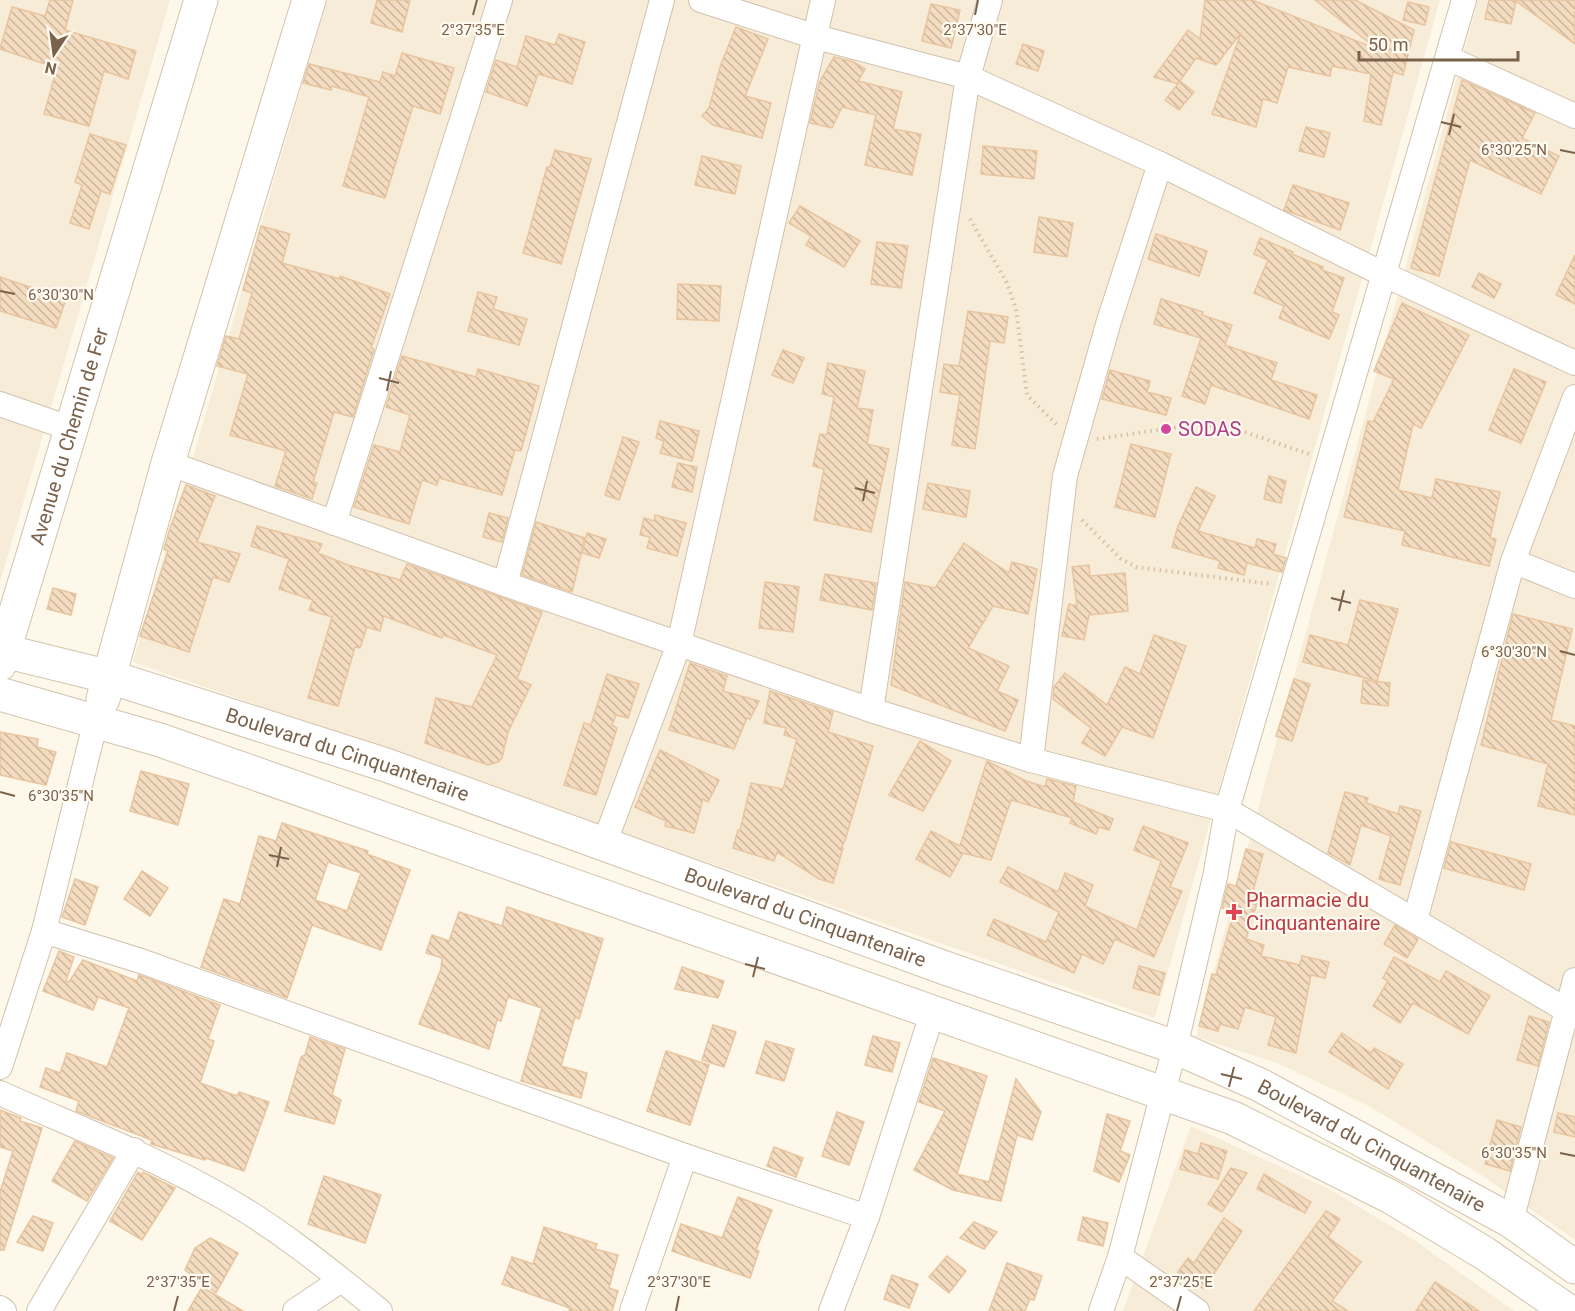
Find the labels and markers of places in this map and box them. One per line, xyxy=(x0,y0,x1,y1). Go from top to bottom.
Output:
place label: SODAS xyxy=(1178,417,1242,441)
marker: SODAS xyxy=(1159,422,1173,436)
place label: Pharmacie du Cinquantenaire xyxy=(1246,888,1380,935)
marker: Pharmacie du Cinquantenaire xyxy=(1227,905,1241,919)

